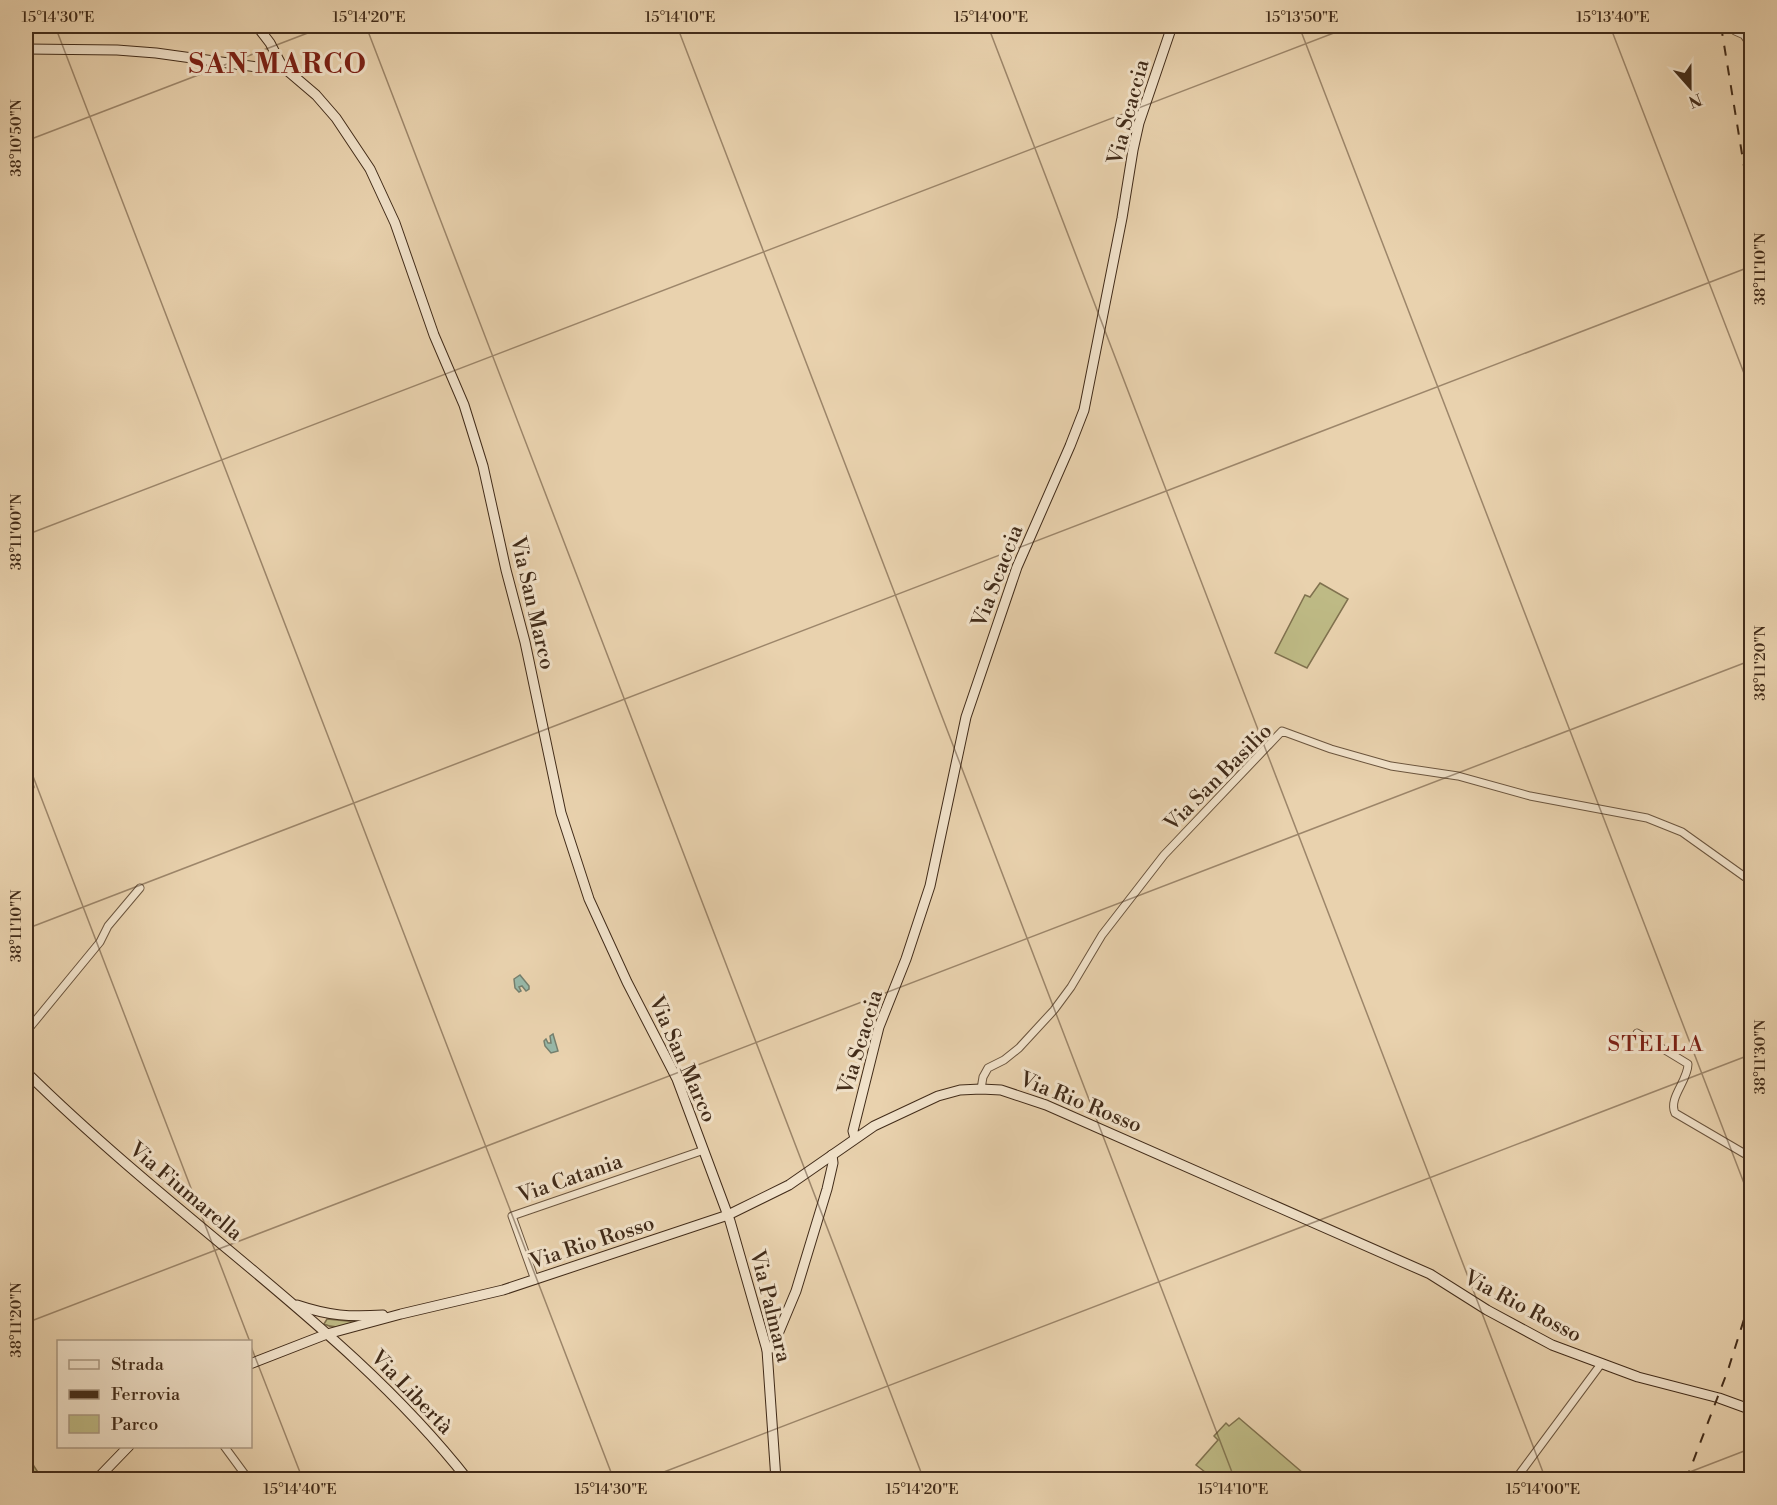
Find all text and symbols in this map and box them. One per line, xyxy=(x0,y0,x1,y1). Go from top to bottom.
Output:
text: 15°14'30"E xyxy=(22,8,94,27)
text: 15°14'20"E xyxy=(332,8,406,27)
text: 15°14'10"E xyxy=(645,8,715,27)
text: 15°14'00"E xyxy=(954,8,1028,27)
text: 15°13'50"E xyxy=(1266,8,1338,27)
text: 15°13'40"E xyxy=(1576,8,1650,27)
district label: SAN MARCO xyxy=(188,48,368,82)
street label: Via Scaccia xyxy=(1102,57,1156,169)
north arrow xyxy=(1660,57,1720,117)
text: N xyxy=(1685,88,1705,112)
text: 38°10'50"N xyxy=(7,99,26,177)
text: 38°11'10"N xyxy=(1751,233,1770,305)
text: 38°11'00"N xyxy=(7,494,26,570)
street label: Via Scaccia xyxy=(966,521,1030,632)
street label: Via San Marco xyxy=(504,533,560,672)
text: 38°11'20"N xyxy=(1751,625,1770,701)
street label: Via San Basilio xyxy=(1159,718,1278,838)
text: 38°11'10"N xyxy=(7,890,26,962)
street label: Via Scaccia xyxy=(832,987,889,1099)
street label: Via San Marco xyxy=(642,991,722,1127)
text: 38°11'30"N xyxy=(1751,1019,1770,1095)
district label: STELLA xyxy=(1607,1031,1705,1058)
street label: Via Rio Rosso xyxy=(1015,1066,1146,1139)
street label: Via Fiumarella xyxy=(123,1136,248,1247)
street label: Via Catania xyxy=(514,1149,627,1209)
street label: Via Rio Rosso xyxy=(526,1211,658,1276)
street label: Via Palmara xyxy=(743,1247,797,1365)
street label: Via Rio Rosso xyxy=(1458,1265,1586,1349)
text: 38°11'20"N xyxy=(7,1282,26,1358)
legend xyxy=(57,1340,252,1448)
street label: Via Libertà xyxy=(364,1344,458,1441)
text: Strada xyxy=(111,1353,165,1376)
text: Ferrovia xyxy=(111,1383,181,1406)
text: Parco xyxy=(111,1413,158,1436)
text: 15°14'40"E xyxy=(263,1480,337,1499)
text: 15°14'30"E xyxy=(575,1480,647,1499)
text: 15°14'20"E xyxy=(885,1480,959,1499)
text: 15°14'10"E xyxy=(1198,1480,1268,1499)
text: 15°14'00"E xyxy=(1506,1480,1580,1499)

